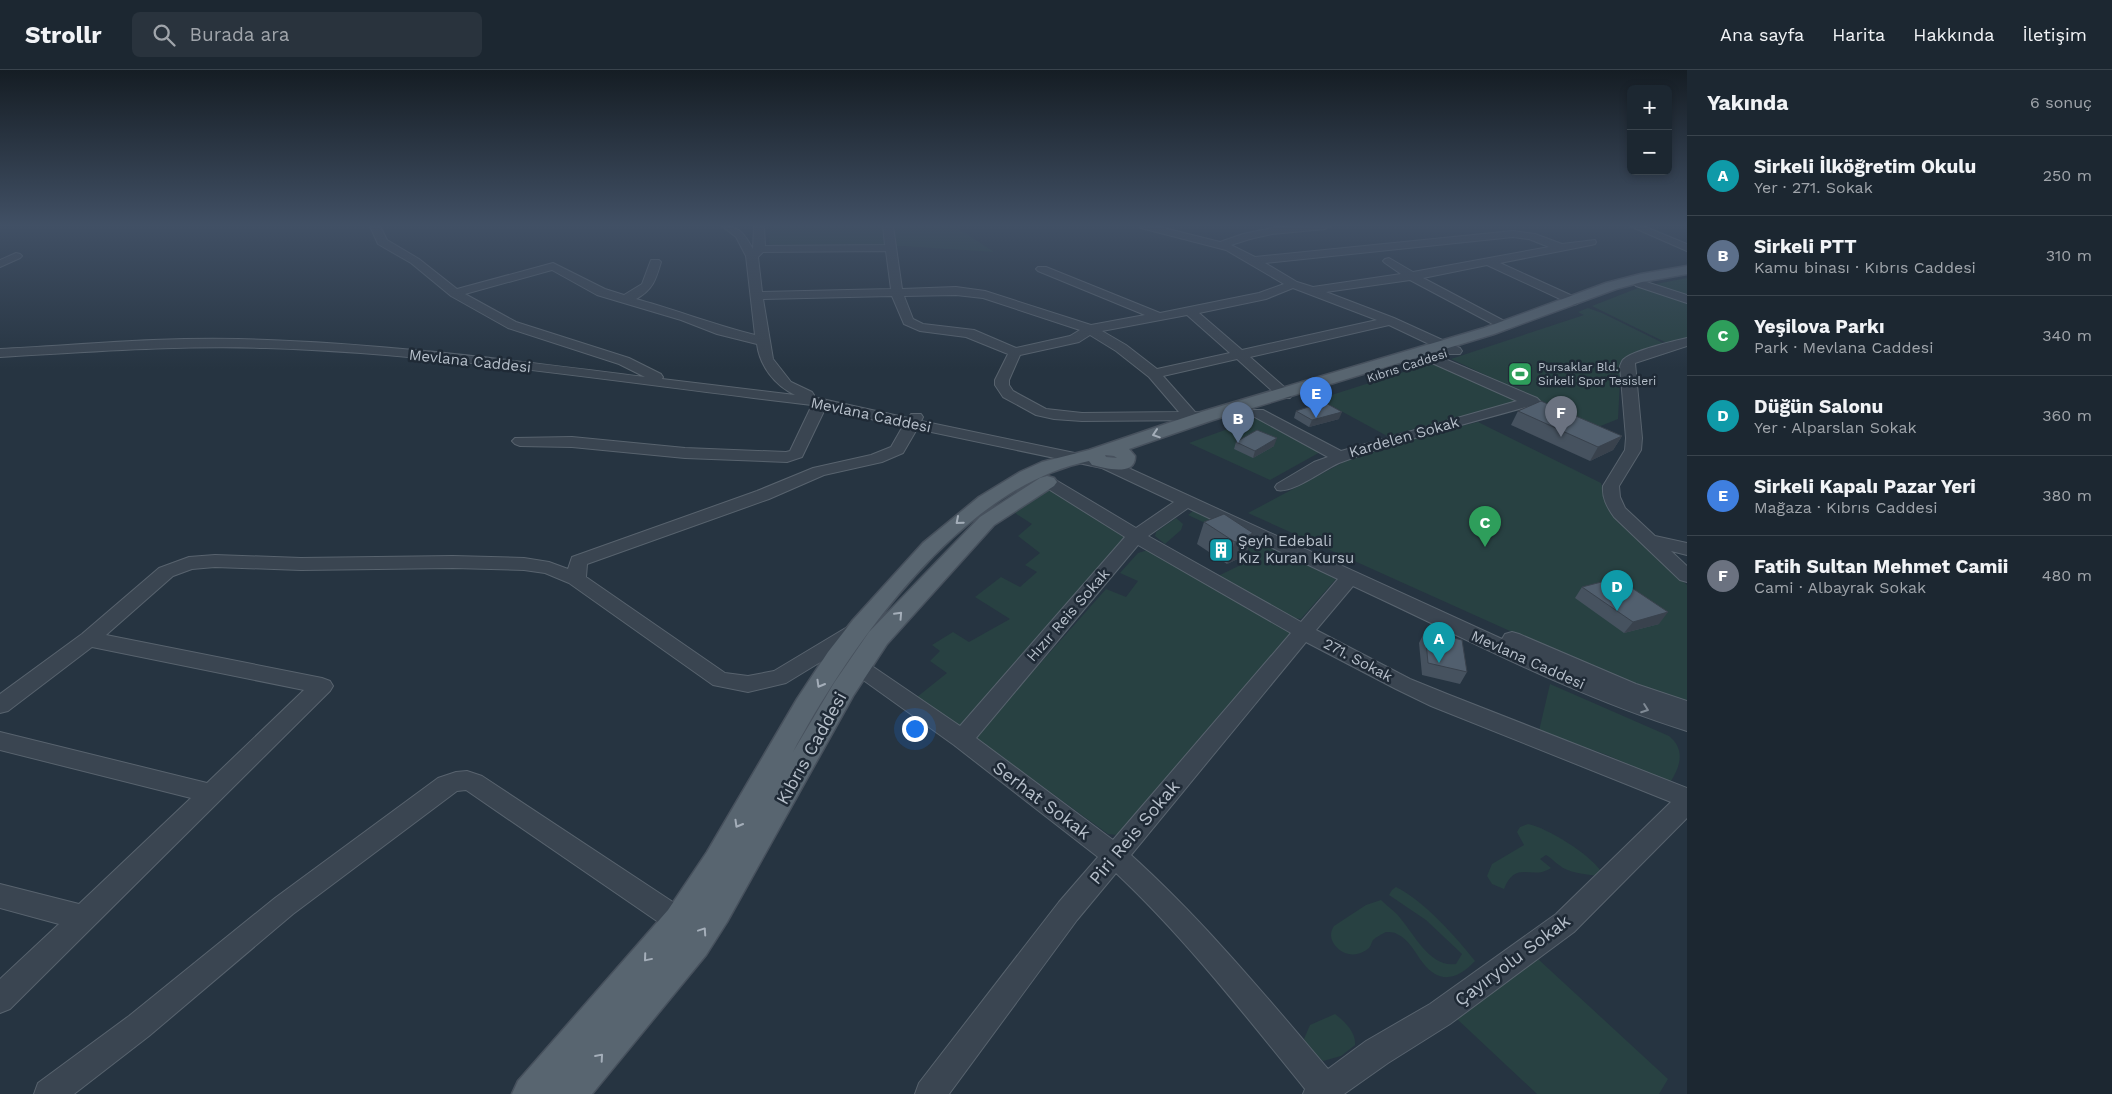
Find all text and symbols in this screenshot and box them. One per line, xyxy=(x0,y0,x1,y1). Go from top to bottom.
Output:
search box xyxy=(132,12,482,57)
text: Strollr xyxy=(25,21,102,49)
icon: search xyxy=(150,21,178,49)
text: Burada ara xyxy=(190,23,290,46)
text: Ana sayfa xyxy=(1720,24,1804,45)
text: Harita xyxy=(1832,24,1885,45)
text: Hakkında xyxy=(1913,24,1994,45)
text: İletişim xyxy=(2022,24,2087,45)
map controls xyxy=(1627,85,1672,175)
button: + xyxy=(1627,85,1672,130)
text: Yakında xyxy=(1707,90,1788,115)
text: 6 sonuç xyxy=(2030,93,2092,112)
button: − xyxy=(1627,130,1672,175)
text: Sirkeli İlköğretim Okulu xyxy=(1754,155,1976,178)
text: A xyxy=(1718,166,1728,185)
text: 250 m xyxy=(2043,166,2092,185)
text: Yer · 271. Sokak xyxy=(1754,178,1873,197)
text: Sirkeli PTT xyxy=(1754,235,1857,258)
text: B xyxy=(1718,246,1728,265)
text: 310 m xyxy=(2046,246,2092,265)
text: Kamu binası · Kıbrıs Caddesi xyxy=(1754,258,1976,277)
text: Yeşilova Parkı xyxy=(1754,315,1884,338)
text: C xyxy=(1718,326,1728,345)
text: 340 m xyxy=(2042,326,2092,345)
text: Park · Mevlana Caddesi xyxy=(1754,338,1933,357)
street label: Mevlana Caddesi xyxy=(408,346,532,376)
street label: Kıbrıs Caddesi xyxy=(1365,346,1449,386)
place label: Pursaklar Bld. Sirkeli Spor Tesisleri xyxy=(1538,360,1656,388)
sports icon: Pursaklar Bld. Sirkeli Spor Tesisleri xyxy=(1507,361,1533,387)
pin: E xyxy=(1300,377,1332,418)
street label: Mevlana Caddesi xyxy=(809,393,933,437)
text: Düğün Salonu xyxy=(1754,395,1883,418)
pin: F xyxy=(1545,396,1577,437)
pin: B xyxy=(1222,402,1254,443)
text: D xyxy=(1717,406,1729,425)
text: 360 m xyxy=(2042,406,2092,425)
street label: Kardelen Sokak xyxy=(1347,413,1462,461)
text: Yer · Alparslan Sokak xyxy=(1754,418,1917,437)
one-way arrow xyxy=(1153,428,1161,438)
text: Sirkeli Kapalı Pazar Yeri xyxy=(1754,475,1976,498)
text: E xyxy=(1718,486,1728,505)
text: 380 m xyxy=(2042,486,2092,505)
text: Mağaza · Kıbrıs Caddesi xyxy=(1754,498,1937,517)
pin: C xyxy=(1469,506,1501,547)
one-way arrow xyxy=(956,516,965,525)
place label: Şeyh Edebali Kız Kuran Kursu xyxy=(1238,532,1354,567)
building icon: Şeyh Edebali Kız Kuran Kursu xyxy=(1208,537,1234,563)
text: Fatih Sultan Mehmet Camii xyxy=(1754,555,2008,578)
street label: Hızır Reis Sokak xyxy=(1023,564,1114,665)
text: F xyxy=(1718,566,1728,585)
text: 480 m xyxy=(2042,566,2092,585)
pin: D xyxy=(1601,570,1633,611)
text: Cami · Albayrak Sokak xyxy=(1754,578,1926,597)
one-way arrow xyxy=(893,612,902,621)
pin: A xyxy=(1423,622,1455,663)
street label: Mevlana Caddesi xyxy=(1468,627,1588,693)
street label: 271. Sokak xyxy=(1320,634,1396,686)
one-way arrow xyxy=(816,678,826,687)
street label: Kıbrıs Caddesi xyxy=(771,688,851,808)
one-way arrow xyxy=(1640,703,1649,713)
your location xyxy=(902,716,928,742)
street label: Serhat Sokak xyxy=(989,757,1095,843)
street label: Piri Reis Sokak xyxy=(1084,776,1184,888)
one-way arrow xyxy=(735,819,745,828)
street label: Çayıryolu Sokak xyxy=(1450,910,1574,1010)
one-way arrow xyxy=(697,927,706,937)
one-way arrow xyxy=(644,952,653,961)
one-way arrow xyxy=(595,1054,603,1063)

